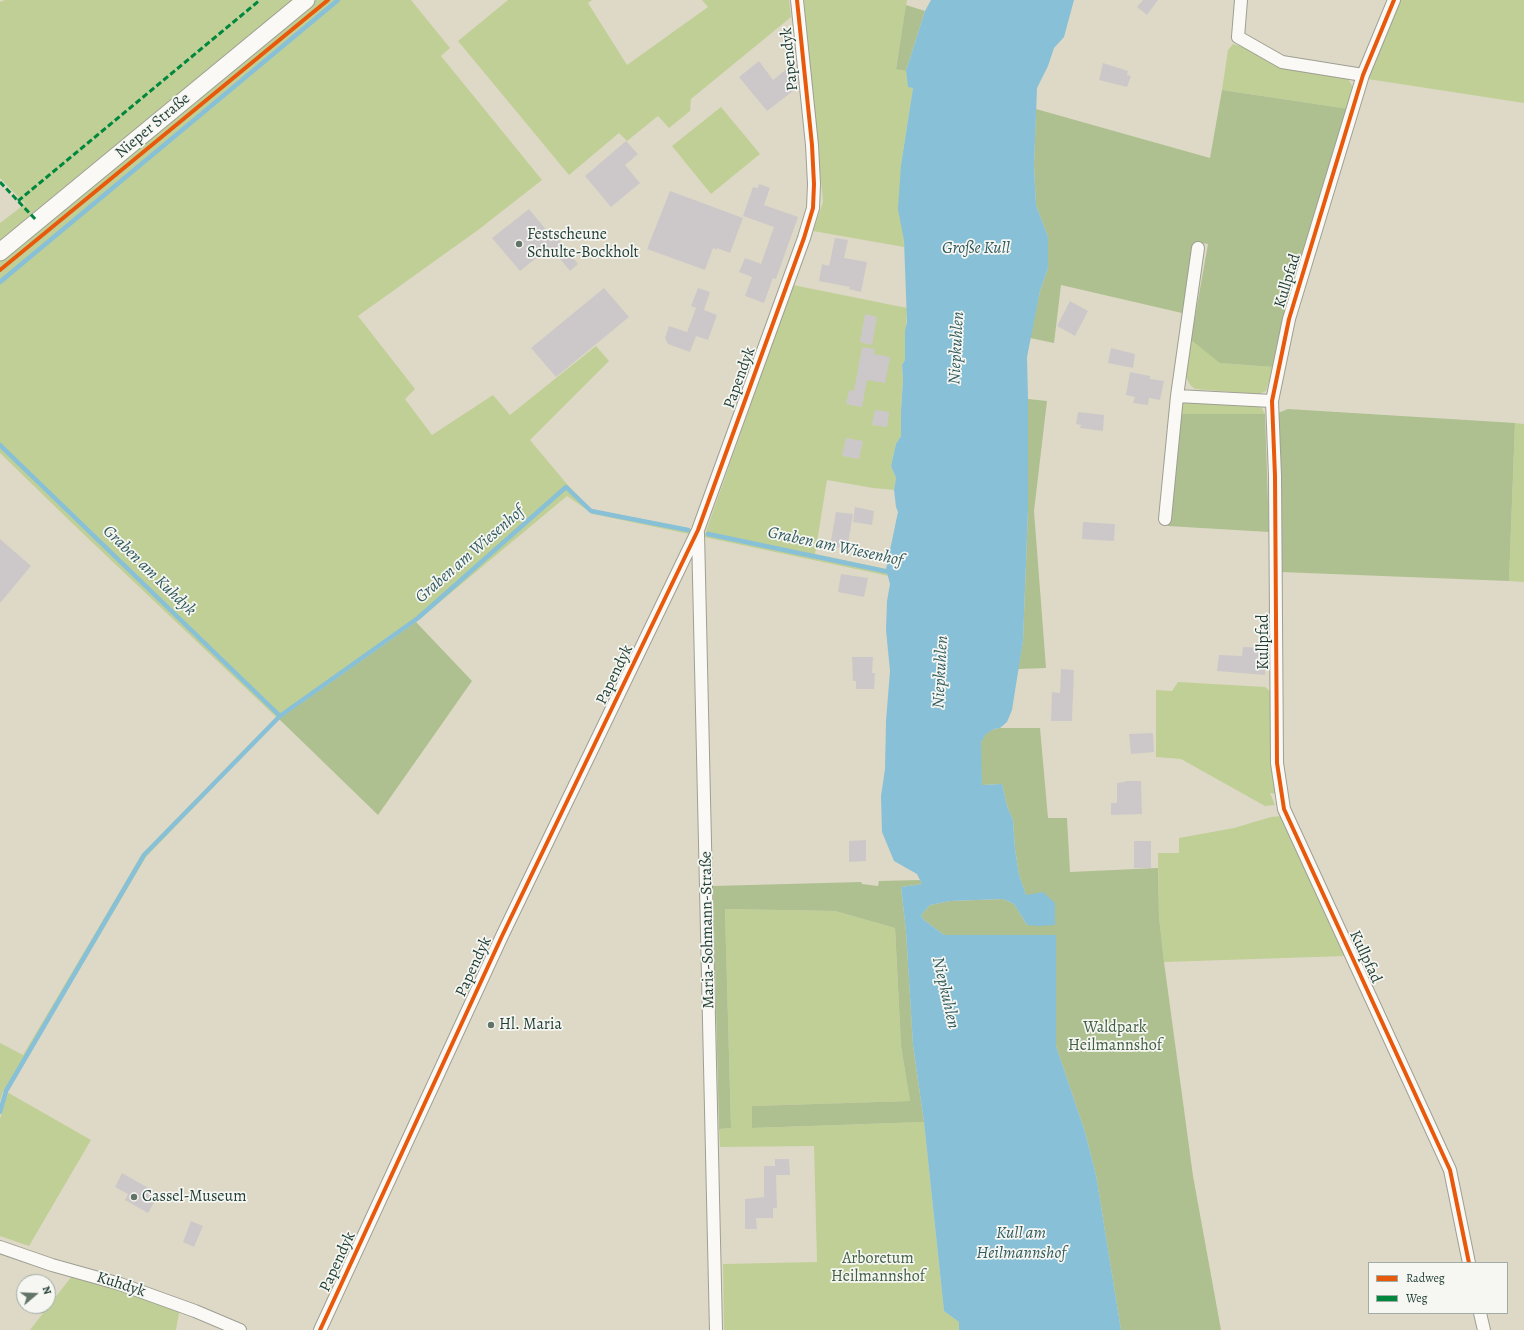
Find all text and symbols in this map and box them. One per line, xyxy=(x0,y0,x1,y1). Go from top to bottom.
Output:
street label: Papendyk xyxy=(777,26,803,92)
street label: Nieper Straße xyxy=(112,89,194,163)
place label: Festscheune Schulte-Bockholt xyxy=(527,225,639,263)
marker: Festscheune Schulte-Bockholt xyxy=(514,239,524,249)
water label: Große Kull xyxy=(942,239,1010,259)
street label: Kullpfad xyxy=(1271,252,1305,310)
water label: Niepkuhlen xyxy=(945,311,969,385)
street label: Papendyk xyxy=(720,345,760,411)
water label: Graben am Wiesenhof xyxy=(411,502,529,608)
water label: Graben am Kuhdyk xyxy=(98,521,200,621)
water label: Graben am Wiesenhof xyxy=(766,523,904,571)
street label: Kullpfad xyxy=(1254,614,1274,670)
water label: Niepkuhlen xyxy=(929,635,953,709)
street label: Papendyk xyxy=(592,642,638,708)
street label: Maria-Sohmann-Straße xyxy=(697,851,719,1009)
street label: Kullpfad xyxy=(1345,928,1385,986)
street label: Papendyk xyxy=(452,934,496,1000)
water label: Niepkuhlen xyxy=(927,955,963,1031)
place label: Hl. Maria xyxy=(499,1015,562,1035)
park label: Waldpark Heilmannshof xyxy=(1068,1018,1162,1056)
marker: Hl. Maria xyxy=(486,1020,496,1030)
place label: Cassel-Museum xyxy=(142,1187,246,1207)
marker: Cassel-Museum xyxy=(129,1192,139,1202)
water label: Kull am Heilmannshof xyxy=(976,1224,1066,1264)
street label: Papendyk xyxy=(316,1229,360,1295)
park label: Arboretum Heilmannshof xyxy=(831,1249,925,1287)
legend xyxy=(1368,1262,1508,1314)
street label: Kuhdyk xyxy=(94,1268,148,1302)
text: Radweg xyxy=(1406,1270,1445,1286)
north arrow xyxy=(16,1274,56,1314)
text: N xyxy=(38,1284,55,1296)
text: Weg xyxy=(1406,1290,1428,1306)

